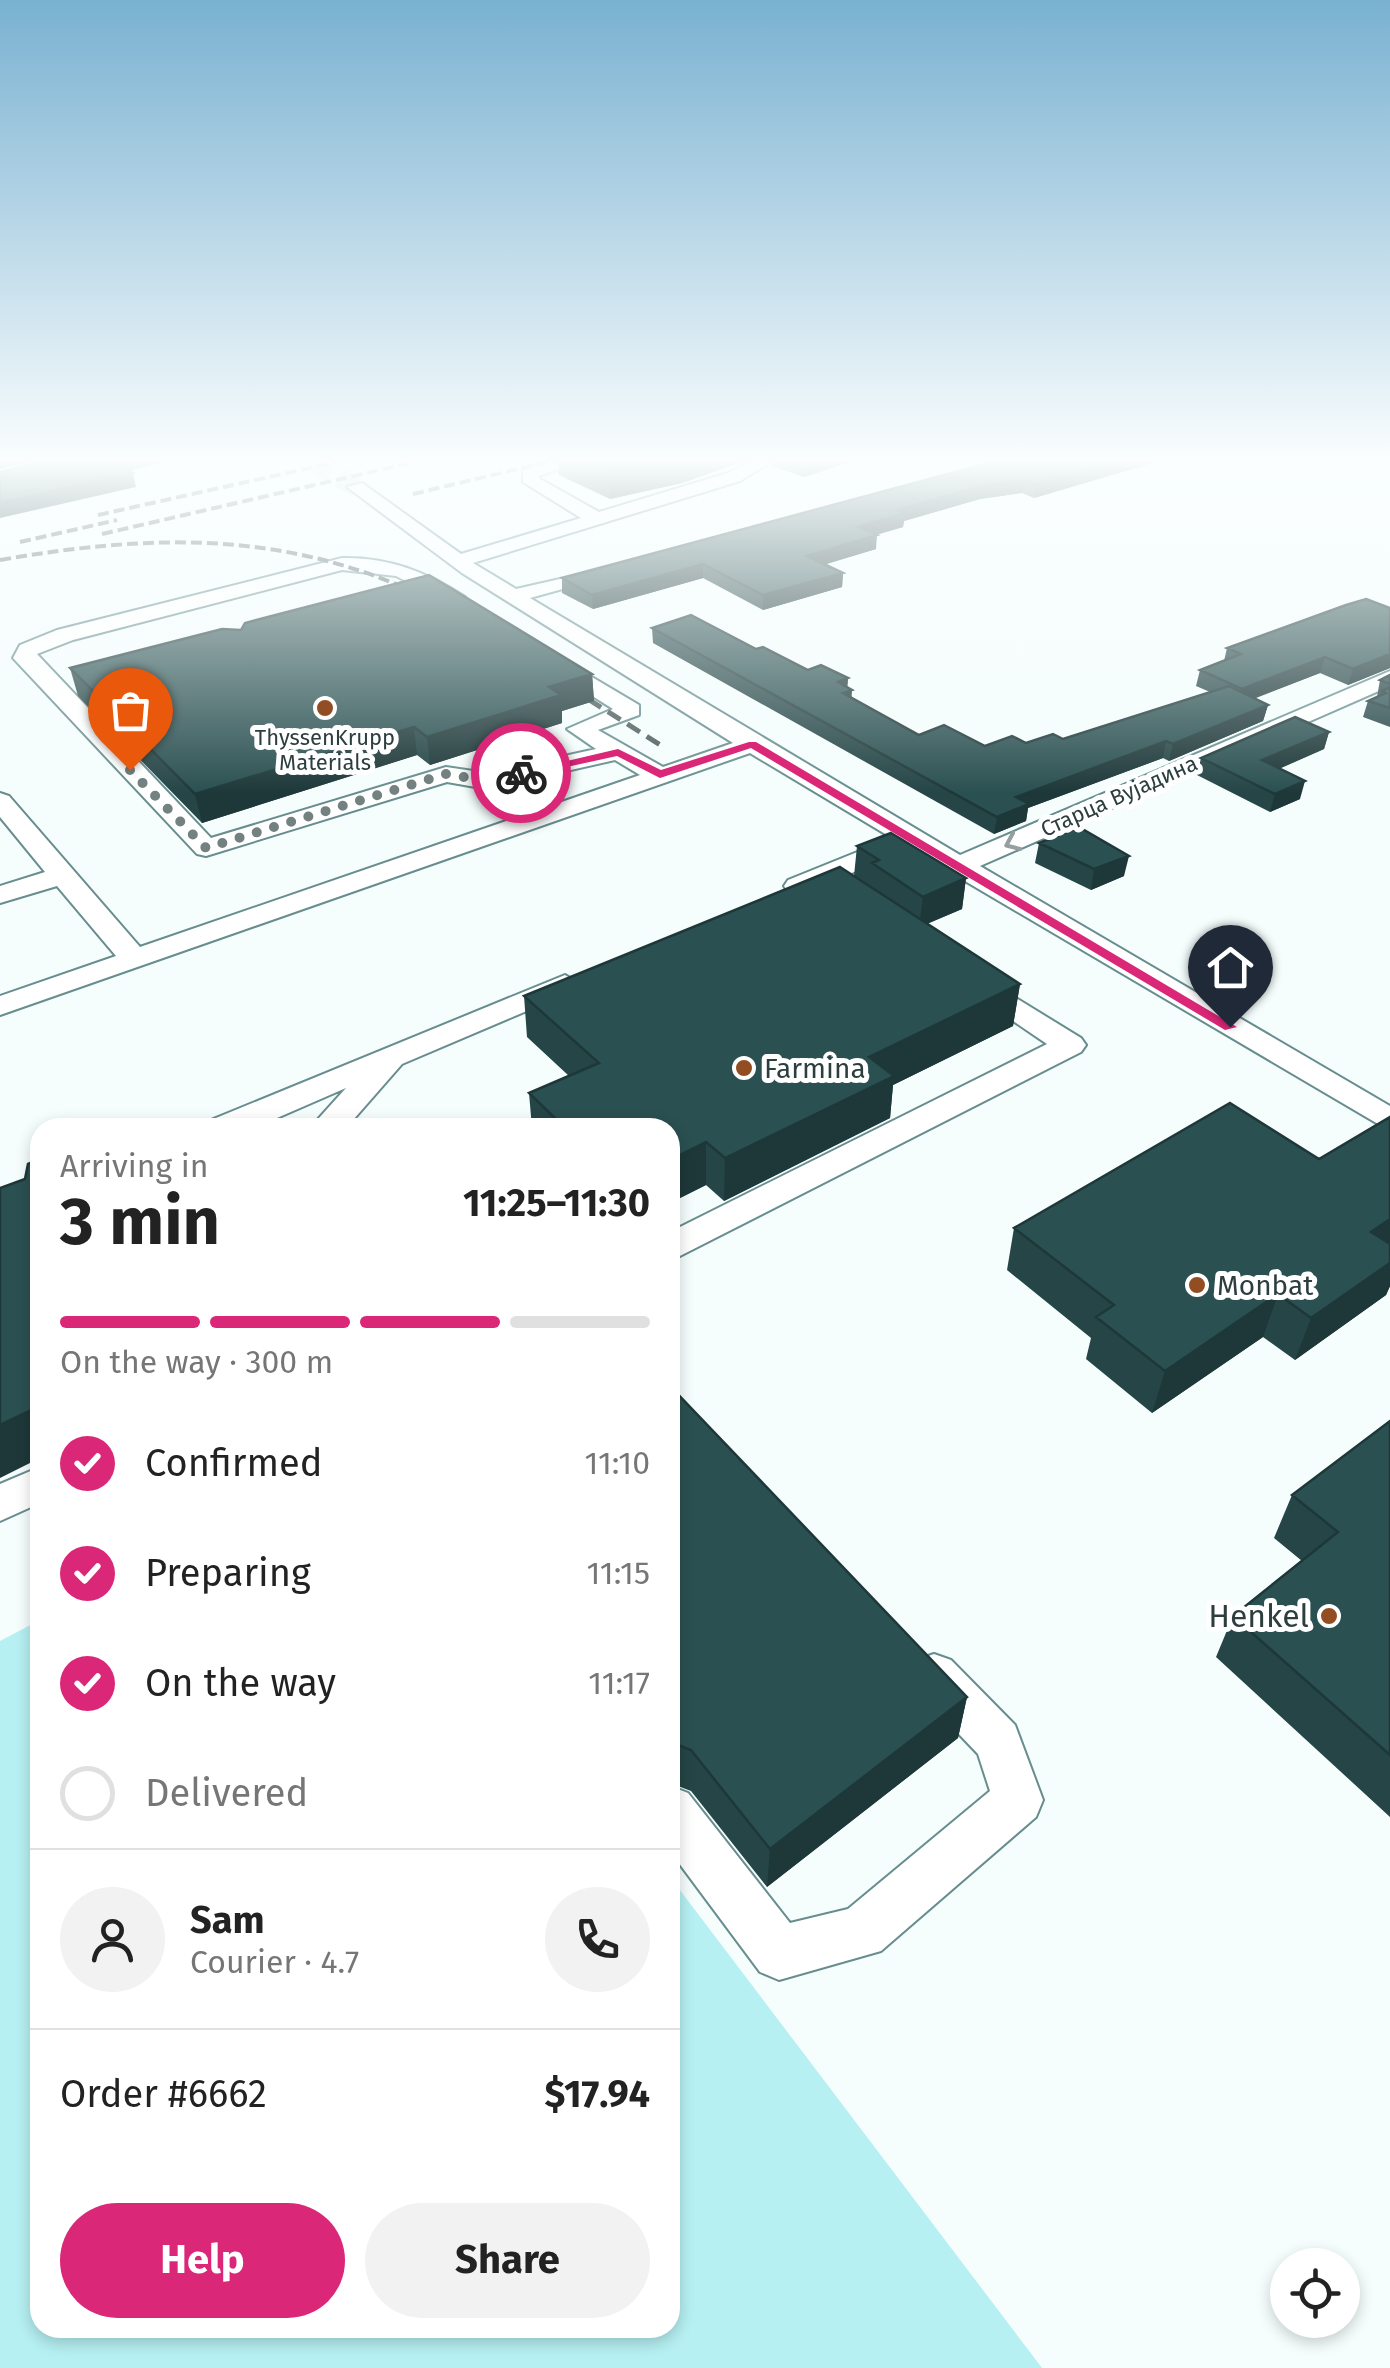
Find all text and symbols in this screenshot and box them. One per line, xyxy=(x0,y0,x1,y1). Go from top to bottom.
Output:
pin xyxy=(88,668,173,771)
icon: bag xyxy=(103,683,158,738)
marker: ThyssenKrupp Materials xyxy=(314,697,336,719)
courier xyxy=(471,723,571,823)
place label: ThyssenKrupp Materials xyxy=(255,724,395,776)
icon: bike xyxy=(494,746,549,801)
street label: Старца Вујадина xyxy=(1036,749,1202,843)
one-way arrow xyxy=(1004,831,1022,851)
pin xyxy=(1188,925,1273,1028)
icon: home xyxy=(1203,940,1258,995)
place label: Farmina xyxy=(764,1052,866,1085)
marker: Farmina xyxy=(733,1057,755,1079)
text: Arriving in xyxy=(60,1147,208,1185)
text: 11:25–11:30 xyxy=(463,1180,650,1226)
text: 3 min xyxy=(60,1183,220,1261)
place label: Monbat xyxy=(1217,1269,1314,1302)
marker: Monbat xyxy=(1186,1274,1208,1296)
text: On the way · 300 m xyxy=(60,1343,333,1381)
icon: check xyxy=(60,1436,115,1491)
text: Confirmed xyxy=(145,1440,323,1486)
text: 11:10 xyxy=(585,1444,650,1482)
icon: check xyxy=(60,1546,115,1601)
text: Preparing xyxy=(145,1550,311,1596)
text: 11:15 xyxy=(586,1554,650,1592)
place label: Henkel xyxy=(1208,1597,1309,1635)
marker: Henkel xyxy=(1318,1605,1340,1627)
icon: check xyxy=(60,1656,115,1711)
text: On the way xyxy=(145,1660,336,1706)
text: 11:17 xyxy=(588,1664,650,1702)
text: Delivered xyxy=(145,1770,308,1816)
button: person xyxy=(60,1887,165,1992)
button: phone xyxy=(545,1887,650,1992)
text: Sam xyxy=(190,1897,265,1943)
text: Courier · 4.7 xyxy=(190,1943,359,1981)
text: Order #6662 xyxy=(60,2071,267,2117)
text: $17.94 xyxy=(544,2071,650,2117)
button: Help xyxy=(60,2203,345,2318)
button: Share xyxy=(365,2203,650,2318)
map controls xyxy=(1270,2248,1360,2338)
button: locate xyxy=(1270,2248,1360,2338)

